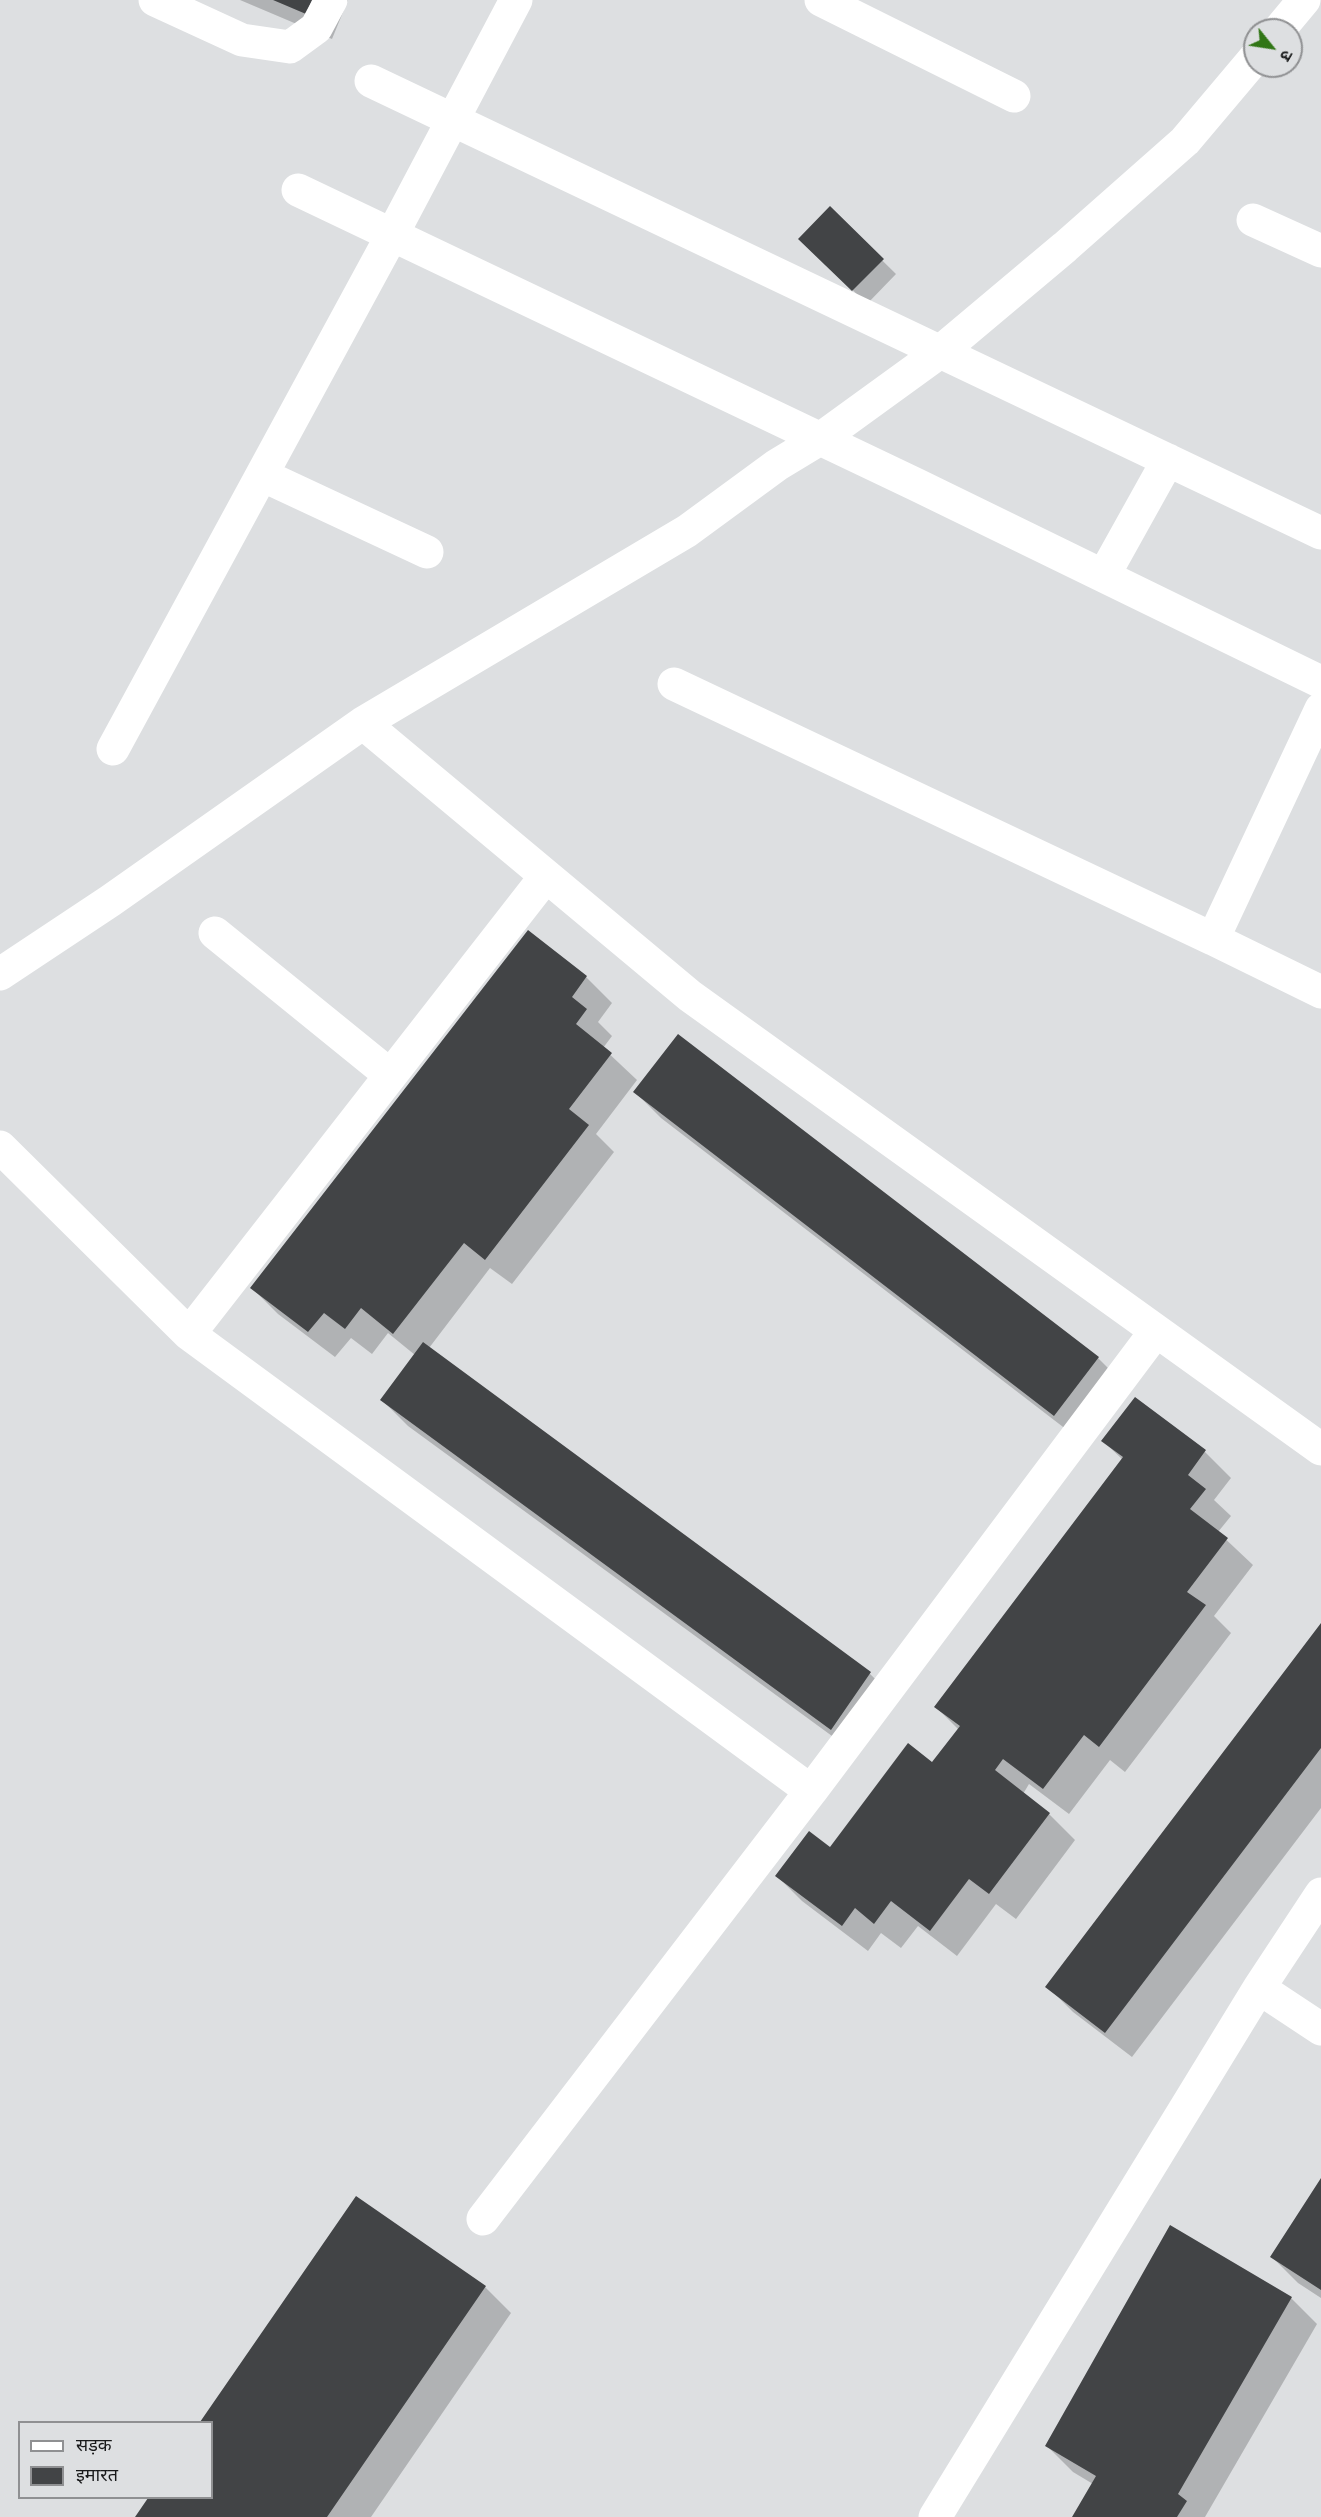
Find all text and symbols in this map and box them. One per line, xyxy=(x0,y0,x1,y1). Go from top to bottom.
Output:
north arrow xyxy=(1243,18,1303,78)
text: उ xyxy=(1277,47,1297,65)
legend xyxy=(18,2421,213,2499)
text: सड़क xyxy=(76,2434,112,2454)
text: इमारत xyxy=(76,2464,118,2484)

